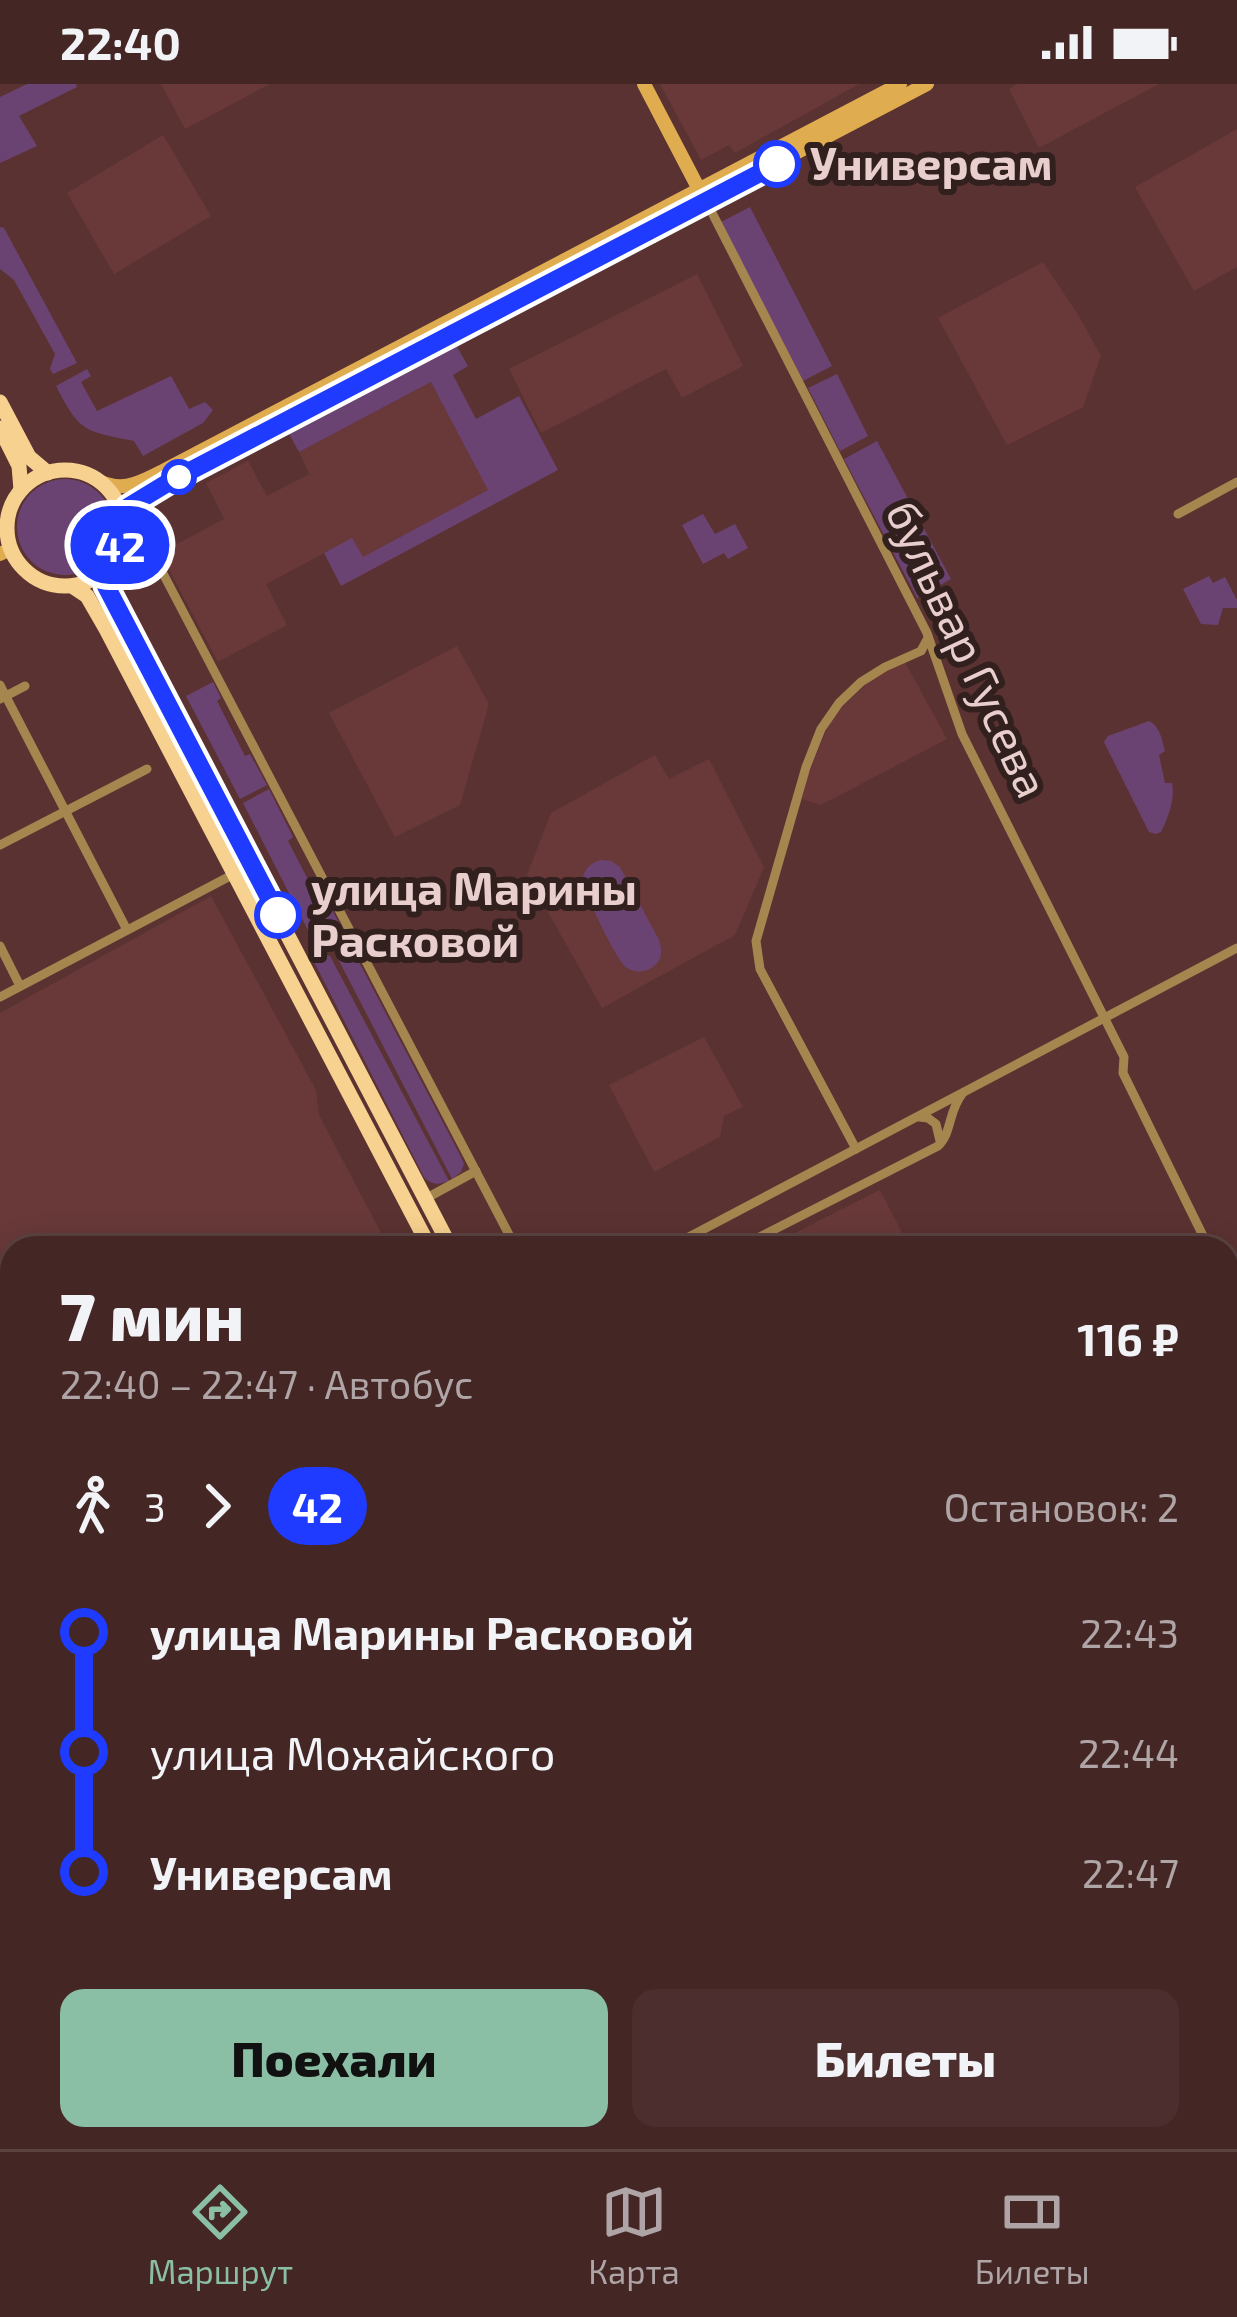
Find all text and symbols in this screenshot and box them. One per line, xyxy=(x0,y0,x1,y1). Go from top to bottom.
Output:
text: 22:40 xyxy=(60,15,181,69)
place label: Универсам xyxy=(810,135,1053,190)
marker: Универсам xyxy=(755,142,799,186)
unlabelled marker xyxy=(163,461,195,493)
street label: бульвар Гусева xyxy=(876,491,1061,806)
line badge: 42 xyxy=(66,506,174,584)
text: 42 xyxy=(94,520,146,570)
place label: улица Марины Расковой xyxy=(311,860,637,966)
marker: улица Марины Расковой xyxy=(256,893,300,937)
text: 7 мин xyxy=(60,1275,244,1354)
text: 116 ₽ xyxy=(1077,1311,1179,1365)
text: 22:40 – 22:47 · Автобус xyxy=(60,1360,473,1407)
icon: walk xyxy=(60,1473,126,1539)
icon: forward xyxy=(184,1473,250,1539)
text: 42 xyxy=(292,1481,343,1531)
text: 3 xyxy=(144,1483,166,1530)
text: Остановок: 2 xyxy=(944,1483,1179,1530)
text: улица Марины Расковой xyxy=(150,1605,694,1659)
text: 22:43 xyxy=(1080,1609,1179,1656)
text: улица Можайского xyxy=(150,1725,555,1779)
text: 22:44 xyxy=(1078,1729,1179,1776)
text: Универсам xyxy=(150,1845,393,1899)
text: 22:47 xyxy=(1082,1849,1179,1896)
button: Поехали xyxy=(60,1989,608,2127)
button: Билеты xyxy=(632,1989,1179,2127)
tab: Маршрут xyxy=(147,2179,293,2291)
tab: Карта xyxy=(588,2179,680,2291)
tab: Билеты xyxy=(975,2179,1090,2291)

